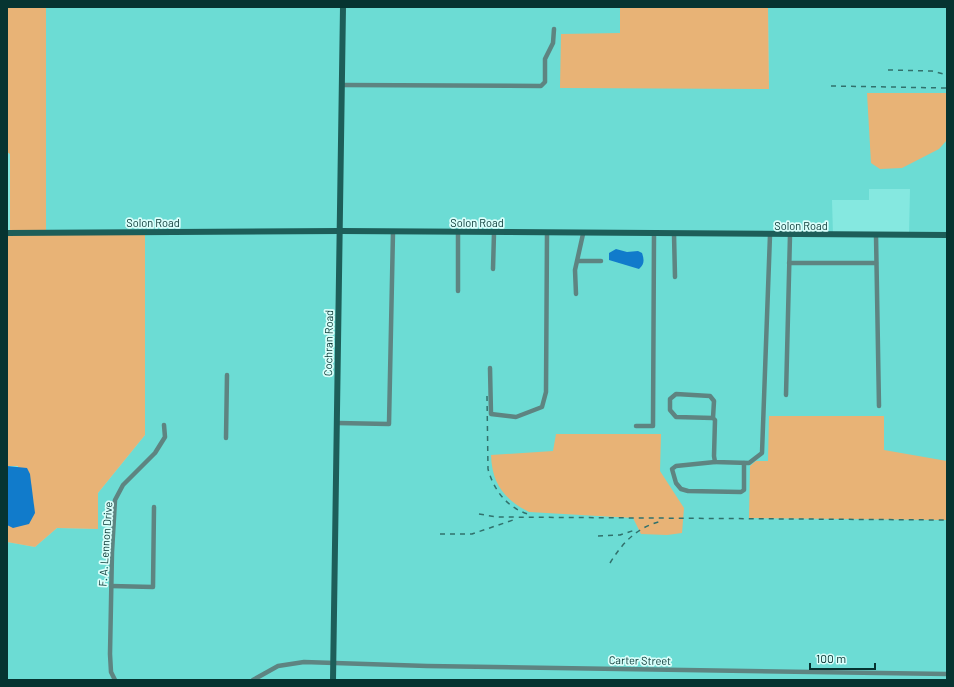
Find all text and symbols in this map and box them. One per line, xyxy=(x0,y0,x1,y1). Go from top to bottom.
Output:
street label: Solon Road xyxy=(126,216,180,229)
street label: Solon Road xyxy=(450,216,504,229)
street label: Solon Road xyxy=(774,219,828,232)
street label: Cochran Road xyxy=(321,310,335,376)
street label: F. A. Lennon Drive xyxy=(96,501,114,587)
scale bar xyxy=(810,645,875,671)
text: 100 m xyxy=(816,651,846,665)
street label: Carter Street xyxy=(609,653,671,667)

